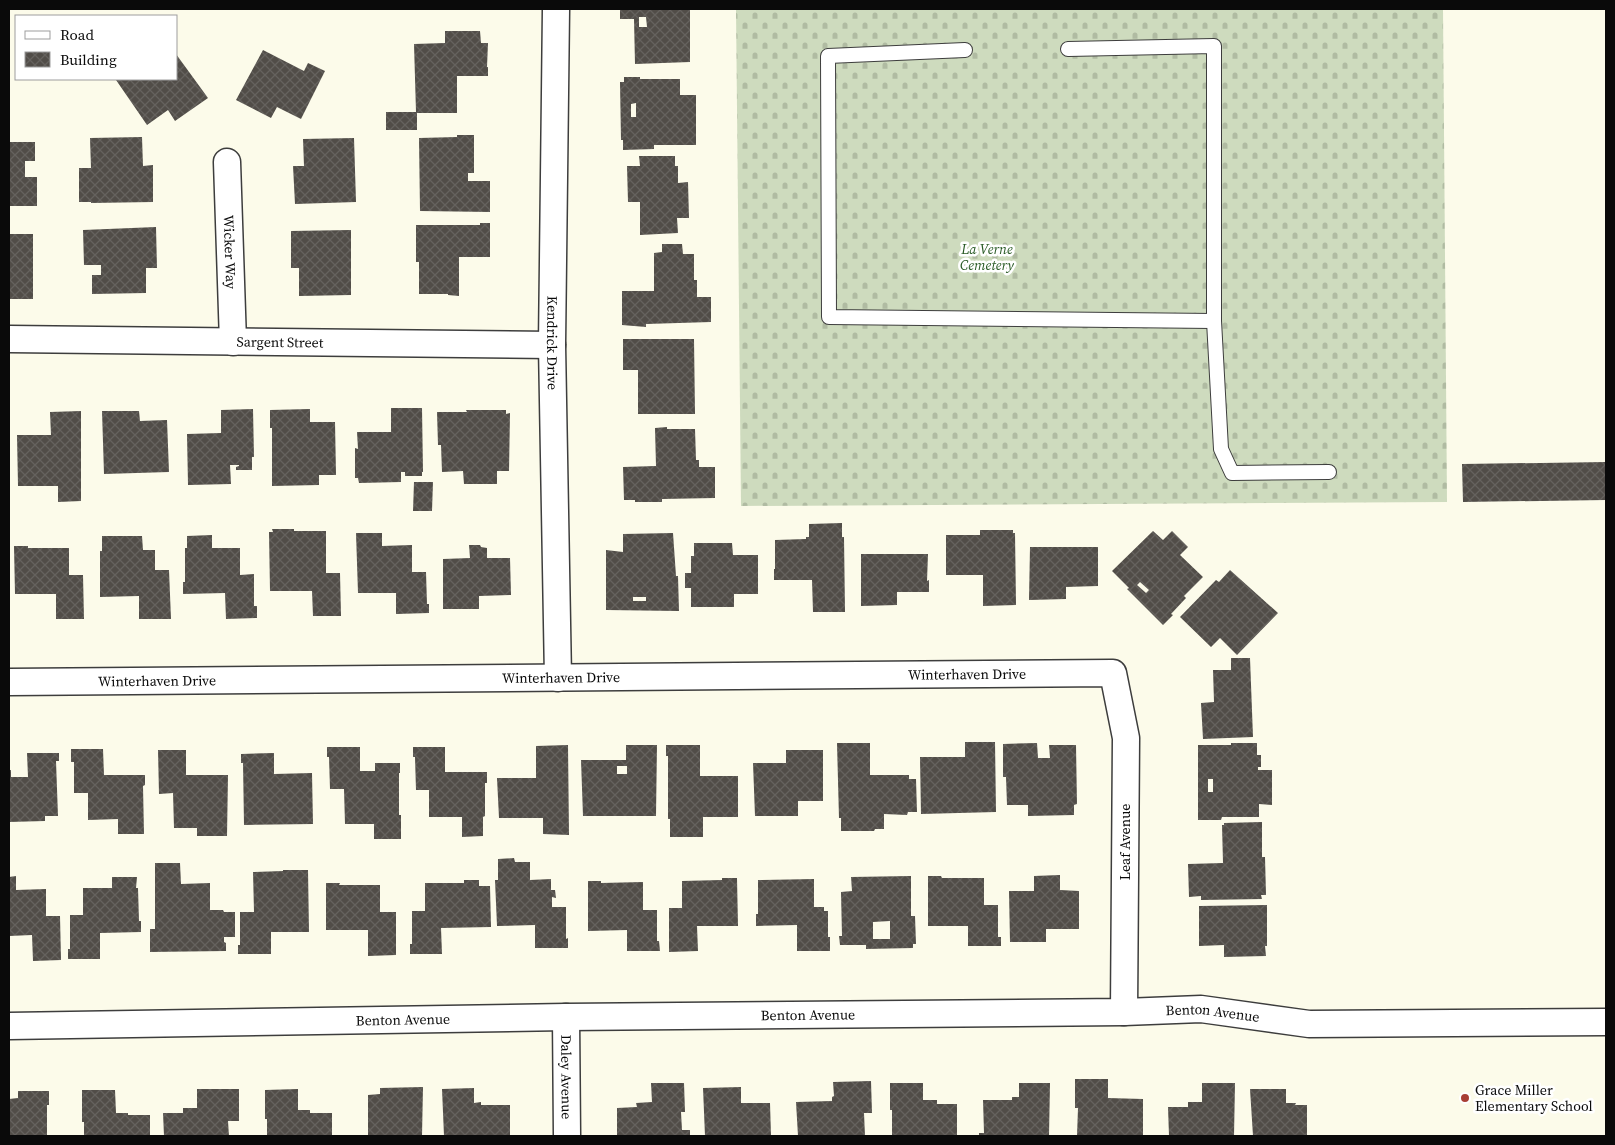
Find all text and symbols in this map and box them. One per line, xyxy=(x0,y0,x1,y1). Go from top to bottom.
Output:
legend xyxy=(15,15,178,80)
text: Road xyxy=(60,24,94,45)
text: Building xyxy=(60,49,117,70)
street label: Wicker Way xyxy=(219,215,241,290)
park label: La Verne Cemetery xyxy=(960,239,1014,275)
street label: Kendrick Drive xyxy=(542,296,563,390)
street label: Sargent Street xyxy=(236,332,324,352)
street label: Winterhaven Drive xyxy=(908,664,1026,685)
street label: Winterhaven Drive xyxy=(502,667,620,688)
street label: Winterhaven Drive xyxy=(98,670,216,691)
street label: Leaf Avenue xyxy=(1115,804,1135,880)
street label: Benton Avenue xyxy=(1165,999,1261,1027)
street label: Benton Avenue xyxy=(761,1004,855,1025)
street label: Benton Avenue xyxy=(356,1009,450,1030)
street label: Daley Avenue xyxy=(556,1035,577,1119)
place label: Grace Miller Elementary School xyxy=(1475,1080,1593,1116)
marker: Grace Miller Elementary School xyxy=(1459,1092,1471,1104)

